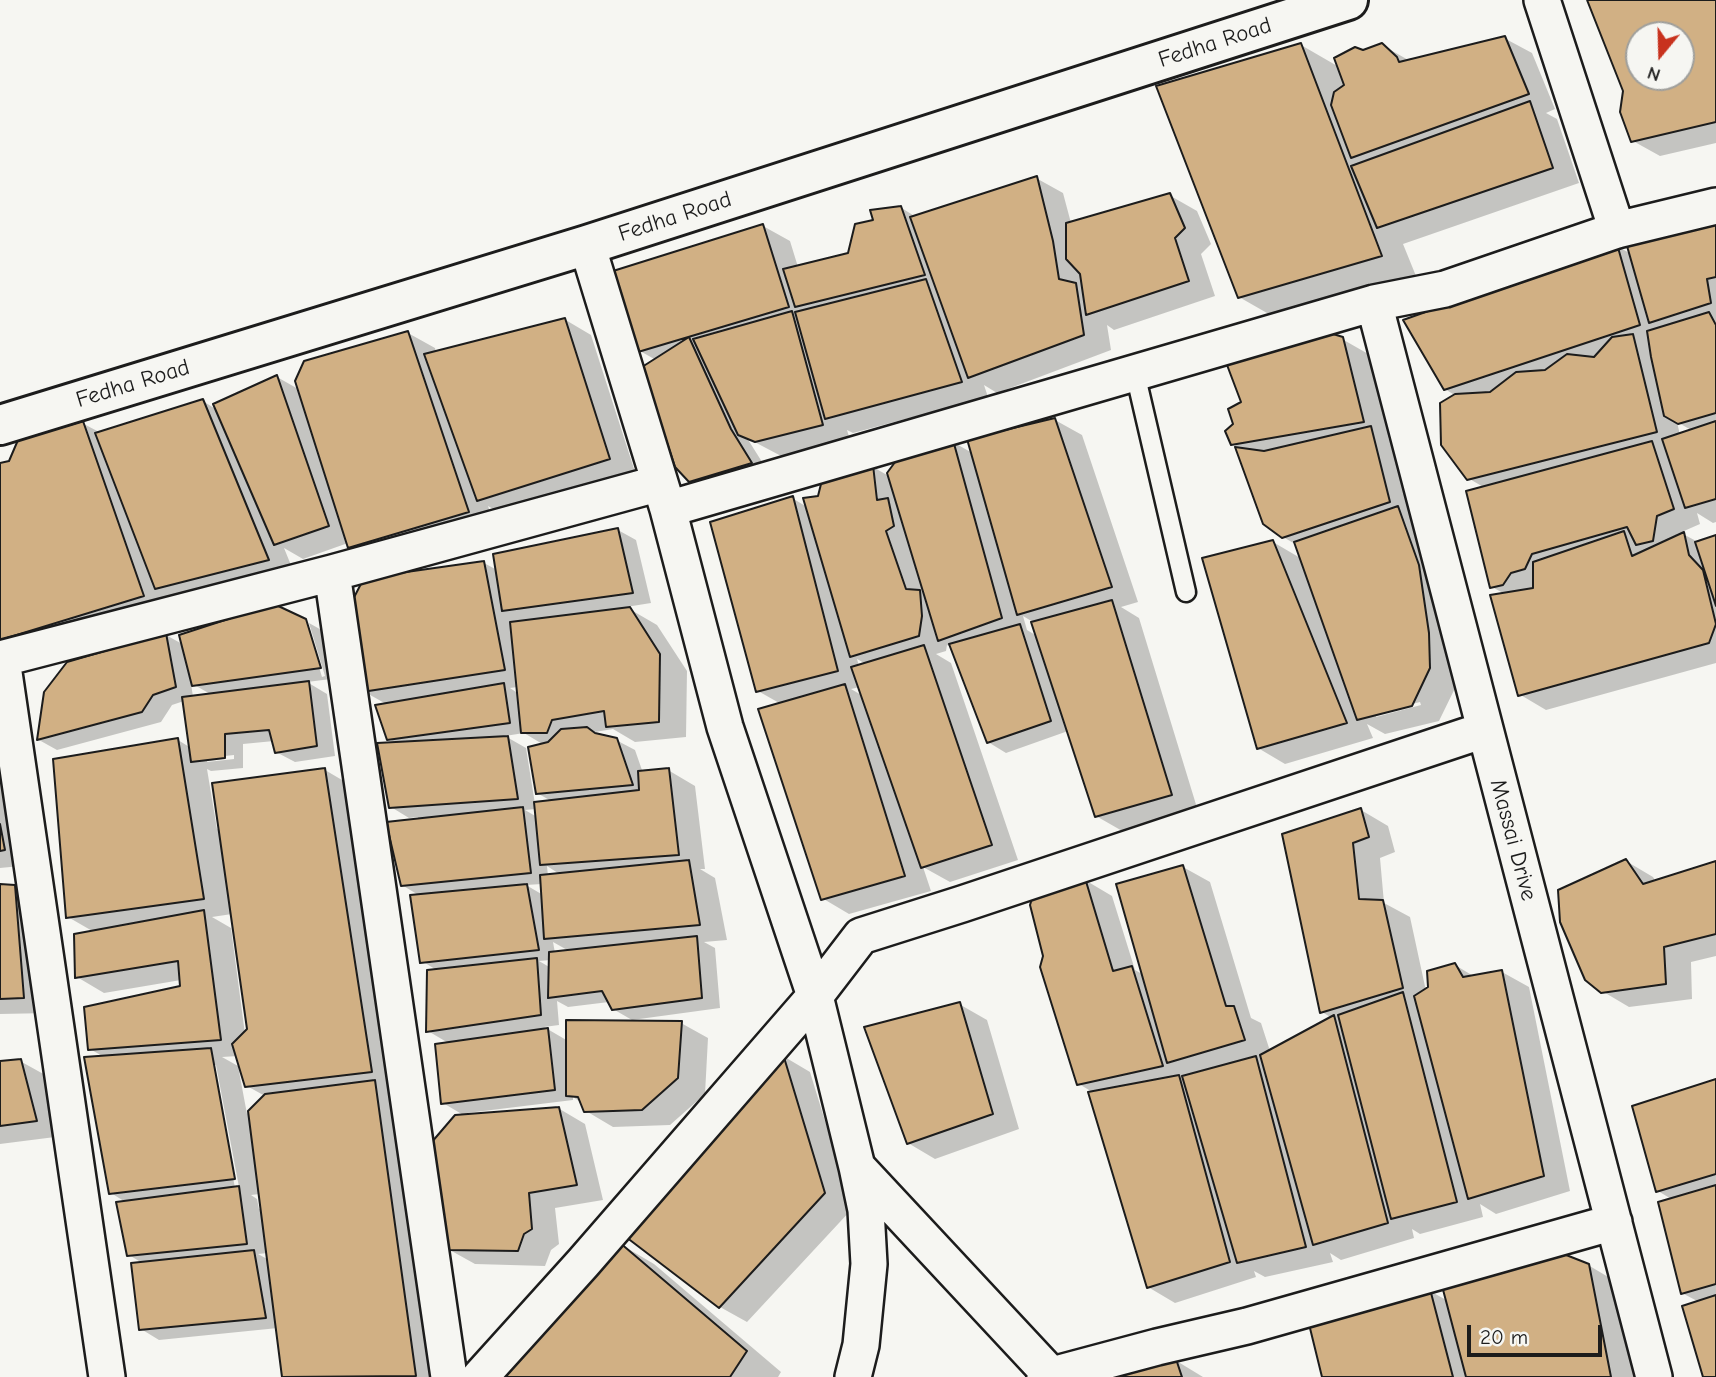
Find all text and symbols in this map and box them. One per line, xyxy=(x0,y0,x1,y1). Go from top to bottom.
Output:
street label: Fedha Road xyxy=(1155,12,1275,74)
north arrow xyxy=(1625,21,1695,91)
text: N xyxy=(1644,62,1663,86)
street label: Fedha Road xyxy=(615,186,735,248)
street label: Fedha Road xyxy=(73,354,193,414)
street label: Massai Drive xyxy=(1484,776,1542,904)
scale bar xyxy=(1471,1310,1606,1354)
text: 20 m xyxy=(1480,1325,1528,1349)

